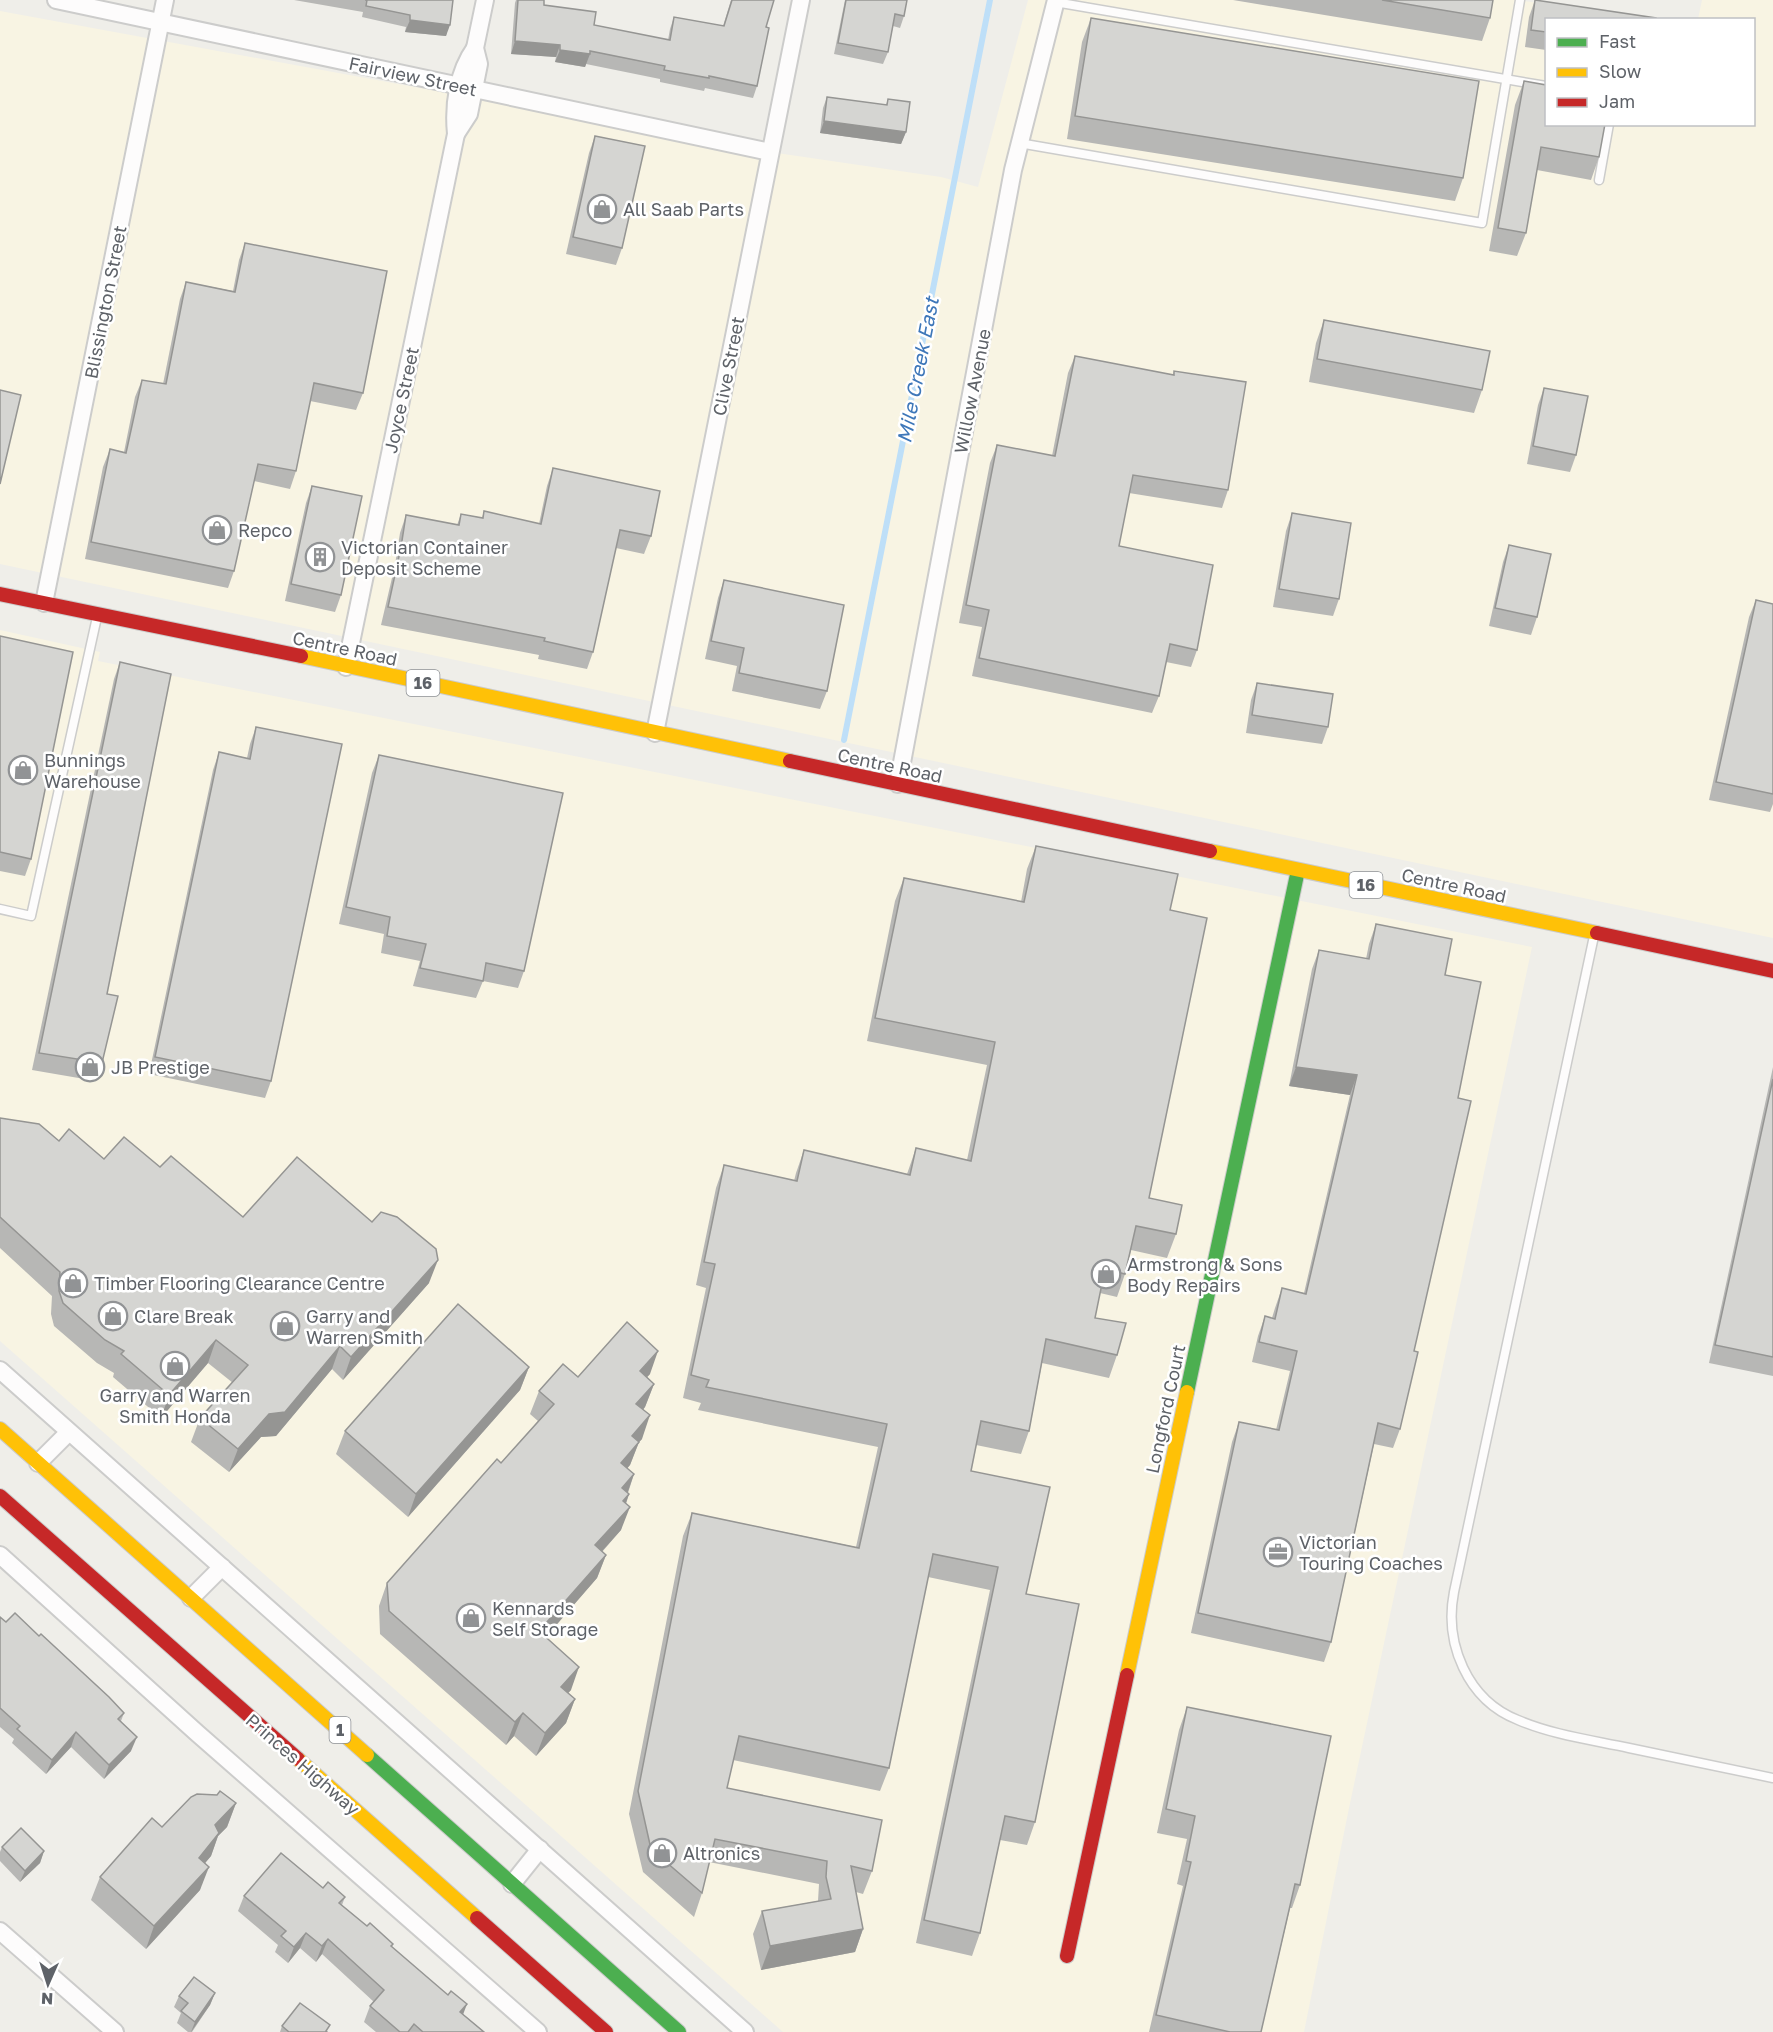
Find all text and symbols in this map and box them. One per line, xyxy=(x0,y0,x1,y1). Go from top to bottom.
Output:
legend xyxy=(1545,18,1755,126)
text: Fast xyxy=(1599,30,1636,52)
street label: Fairview Street xyxy=(347,52,479,100)
text: Slow xyxy=(1599,60,1642,82)
text: Jam xyxy=(1599,90,1635,112)
shop icon: All Saab Parts xyxy=(586,193,618,225)
place label: All Saab Parts xyxy=(623,198,744,220)
street label: Blissington Street xyxy=(79,224,131,380)
water label: Mile Creek East xyxy=(891,293,943,445)
street label: Clive Street xyxy=(708,314,748,418)
street label: Willow Avenue xyxy=(949,327,995,455)
street label: Joyce Street xyxy=(379,345,423,455)
shop icon: Repco xyxy=(201,514,233,546)
place label: Repco xyxy=(238,519,292,541)
place label: Victorian Container Deposit Scheme xyxy=(341,536,508,579)
building icon: Victorian Container Deposit Scheme xyxy=(304,541,336,573)
street label: Centre Road xyxy=(291,626,399,670)
road number: 16 xyxy=(406,670,440,696)
street label: Centre Road xyxy=(836,743,944,787)
place label: Bunnings Warehouse xyxy=(44,749,141,792)
shop icon: Bunnings Warehouse xyxy=(7,754,39,786)
street label: Centre Road xyxy=(1400,863,1508,907)
road number: 16 xyxy=(1350,872,1382,898)
shop icon: JB Prestige xyxy=(74,1051,106,1083)
place label: JB Prestige xyxy=(111,1056,210,1078)
place label: Armstrong & Sons Body Repairs xyxy=(1127,1253,1283,1296)
shop icon: Armstrong & Sons Body Repairs xyxy=(1090,1258,1122,1290)
shop icon: Timber Flooring Clearance Centre xyxy=(57,1267,89,1299)
place label: Timber Flooring Clearance Centre xyxy=(94,1272,385,1294)
shop icon: Clare Break xyxy=(97,1300,129,1332)
place label: Clare Break xyxy=(134,1305,234,1327)
place label: Garry and Warren Smith xyxy=(306,1305,423,1348)
shop icon: Garry and Warren Smith xyxy=(269,1310,301,1342)
street label: Longford Court xyxy=(1141,1343,1189,1475)
shop icon: Garry and Warren Smith Honda xyxy=(159,1350,191,1382)
place label: Garry and Warren Smith Honda xyxy=(100,1384,250,1427)
place label: Victorian Touring Coaches xyxy=(1299,1531,1443,1574)
office icon: Victorian Touring Coaches xyxy=(1262,1536,1294,1568)
place label: Kennards Self Storage xyxy=(492,1597,598,1640)
shop icon: Kennards Self Storage xyxy=(455,1602,487,1634)
street label: Princes Highway xyxy=(242,1709,364,1819)
road number: 1 xyxy=(330,1717,350,1743)
shop icon: Altronics xyxy=(646,1837,678,1869)
place label: Altronics xyxy=(683,1842,760,1864)
north arrow xyxy=(18,1954,78,2014)
text: N xyxy=(41,1989,54,2009)

